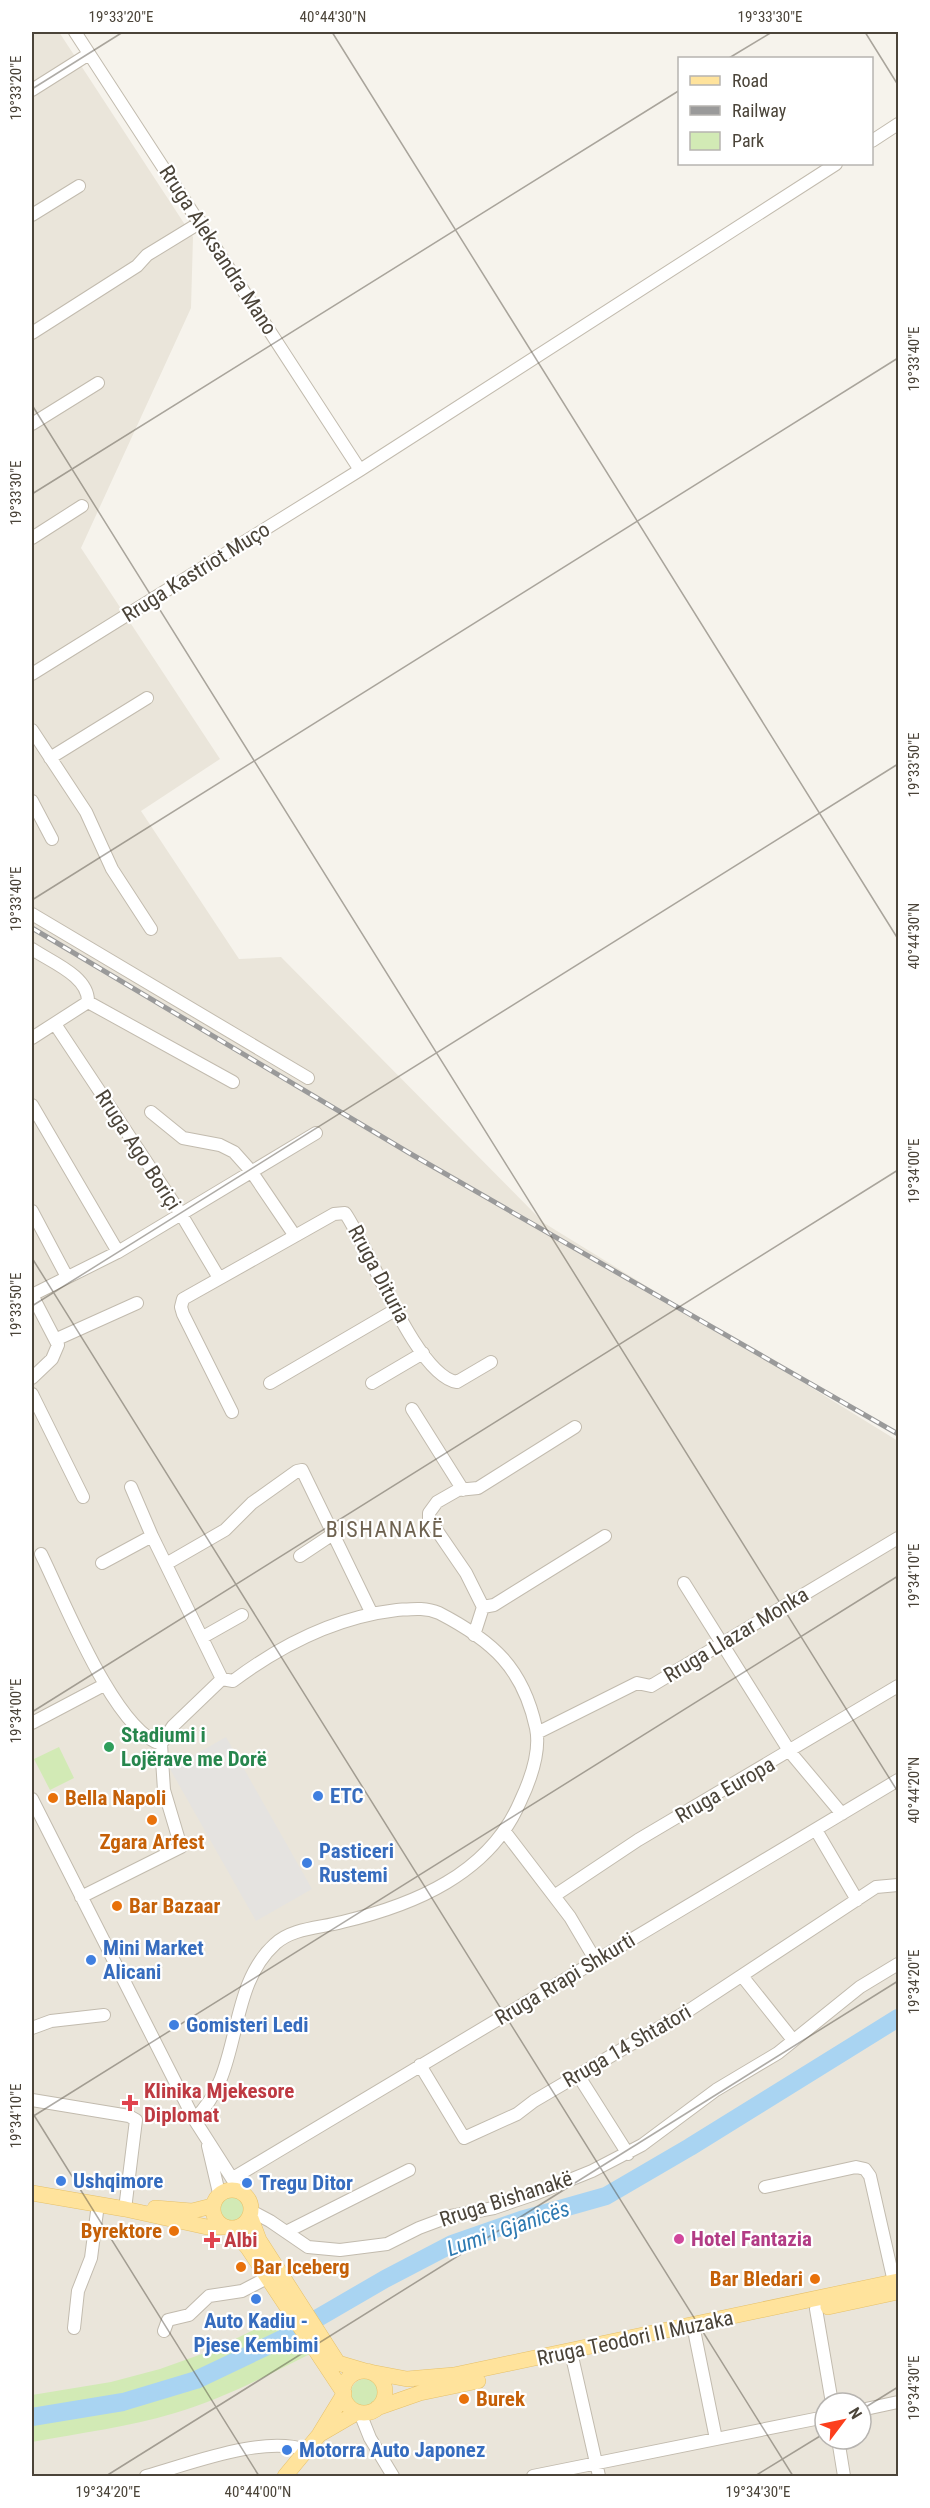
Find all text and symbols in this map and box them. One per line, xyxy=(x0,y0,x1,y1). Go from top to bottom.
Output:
text: 19°33'20"E xyxy=(89,8,153,26)
text: 40°44'30"N xyxy=(300,8,366,26)
text: 19°33'30"E xyxy=(738,8,802,26)
text: 19°33'20"E xyxy=(7,56,25,120)
legend xyxy=(678,57,873,165)
text: Road xyxy=(732,70,768,91)
text: Railway xyxy=(732,100,787,121)
text: Park xyxy=(732,130,764,151)
street label: Rruga Aleksandra Mano xyxy=(154,161,282,339)
text: 19°33'40"E xyxy=(905,327,923,391)
text: 19°33'30"E xyxy=(7,461,25,525)
street label: Rruga Kastriot Muço xyxy=(118,517,274,627)
text: 19°33'50"E xyxy=(905,733,923,797)
text: 19°33'40"E xyxy=(7,867,25,931)
text: 40°44'30"N xyxy=(905,903,923,969)
street label: Rruga Ago Boriçi xyxy=(90,1085,186,1215)
text: 19°34'00"E xyxy=(905,1139,923,1203)
street label: Rruga Dituria xyxy=(343,1221,415,1327)
text: 19°33'50"E xyxy=(7,1273,25,1337)
district label: BISHANAKË xyxy=(326,1517,444,1542)
text: 19°34'10"E xyxy=(905,1544,923,1608)
street label: Rruga Llazar Monka xyxy=(659,1582,813,1688)
text: 19°34'00"E xyxy=(7,1679,25,1743)
place label: Stadiumi i Lojërave me Dorë xyxy=(121,1723,267,1771)
marker: Stadiumi i Lojërave me Dorë xyxy=(102,1740,116,1754)
street label: Rruga Europa xyxy=(671,1752,779,1828)
text: 40°44'20"N xyxy=(905,1757,923,1823)
place label: ETC xyxy=(330,1784,364,1808)
place label: Bella Napoli xyxy=(65,1786,166,1810)
marker: ETC xyxy=(311,1789,325,1803)
marker: Bella Napoli xyxy=(46,1791,60,1805)
marker: Zgara Arfest xyxy=(145,1813,159,1827)
place label: Zgara Arfest xyxy=(99,1830,205,1854)
place label: Pasticeri Rustemi xyxy=(319,1839,394,1887)
marker: Pasticeri Rustemi xyxy=(300,1856,314,1870)
place label: Bar Bazaar xyxy=(129,1894,220,1918)
marker: Bar Bazaar xyxy=(110,1899,124,1913)
street label: Rruga Rrapi Shkurti xyxy=(491,1928,639,2030)
place label: Mini Market Alicani xyxy=(103,1936,204,1984)
text: 19°34'20"E xyxy=(905,1950,923,2014)
marker: Mini Market Alicani xyxy=(84,1953,98,1967)
street label: Rruga 14 Shtatori xyxy=(559,2000,695,2092)
place label: Gomisteri Ledi xyxy=(186,2013,309,2037)
marker: Gomisteri Ledi xyxy=(167,2018,181,2032)
place label: Klinika Mjekesore Diplomat xyxy=(144,2079,294,2127)
text: 19°34'10"E xyxy=(7,2084,25,2148)
marker: Klinika Mjekesore Diplomat xyxy=(121,2094,139,2112)
street label: Rruga Bishanakë xyxy=(437,2166,576,2232)
place label: Ushqimore xyxy=(73,2169,163,2193)
place label: Tregu Ditor xyxy=(259,2171,353,2195)
marker: Ushqimore xyxy=(54,2174,68,2188)
marker: Tregu Ditor xyxy=(240,2176,254,2190)
water label: Lumi i Gjanicës xyxy=(443,2196,573,2261)
place label: Byrektore xyxy=(81,2219,162,2243)
marker: Byrektore xyxy=(167,2224,181,2238)
place label: Hotel Fantazia xyxy=(691,2227,812,2251)
place label: Albi xyxy=(224,2228,258,2252)
marker: Hotel Fantazia xyxy=(672,2232,686,2246)
marker: Albi xyxy=(205,2233,219,2247)
place label: Bar Iceberg xyxy=(253,2255,350,2279)
marker: Bar Iceberg xyxy=(234,2260,248,2274)
place label: Bar Bledari xyxy=(710,2267,803,2291)
marker: Bar Bledari xyxy=(808,2272,822,2286)
marker: Auto Kadiu - Pjese Kembimi xyxy=(249,2292,263,2306)
street label: Rruga Teodori II Muzaka xyxy=(535,2305,735,2371)
place label: Auto Kadiu - Pjese Kembimi xyxy=(193,2309,319,2357)
text: 19°34'30"E xyxy=(905,2356,923,2420)
place label: Burek xyxy=(476,2387,526,2411)
north arrow xyxy=(813,2391,873,2451)
marker: Burek xyxy=(457,2392,471,2406)
text: N xyxy=(845,2404,866,2423)
place label: Motorra Auto Japonez xyxy=(299,2438,485,2462)
marker: Motorra Auto Japonez xyxy=(280,2443,294,2457)
text: 19°34'20"E xyxy=(76,2483,140,2501)
text: 40°44'00"N xyxy=(225,2483,291,2501)
text: 19°34'30"E xyxy=(726,2483,790,2501)

